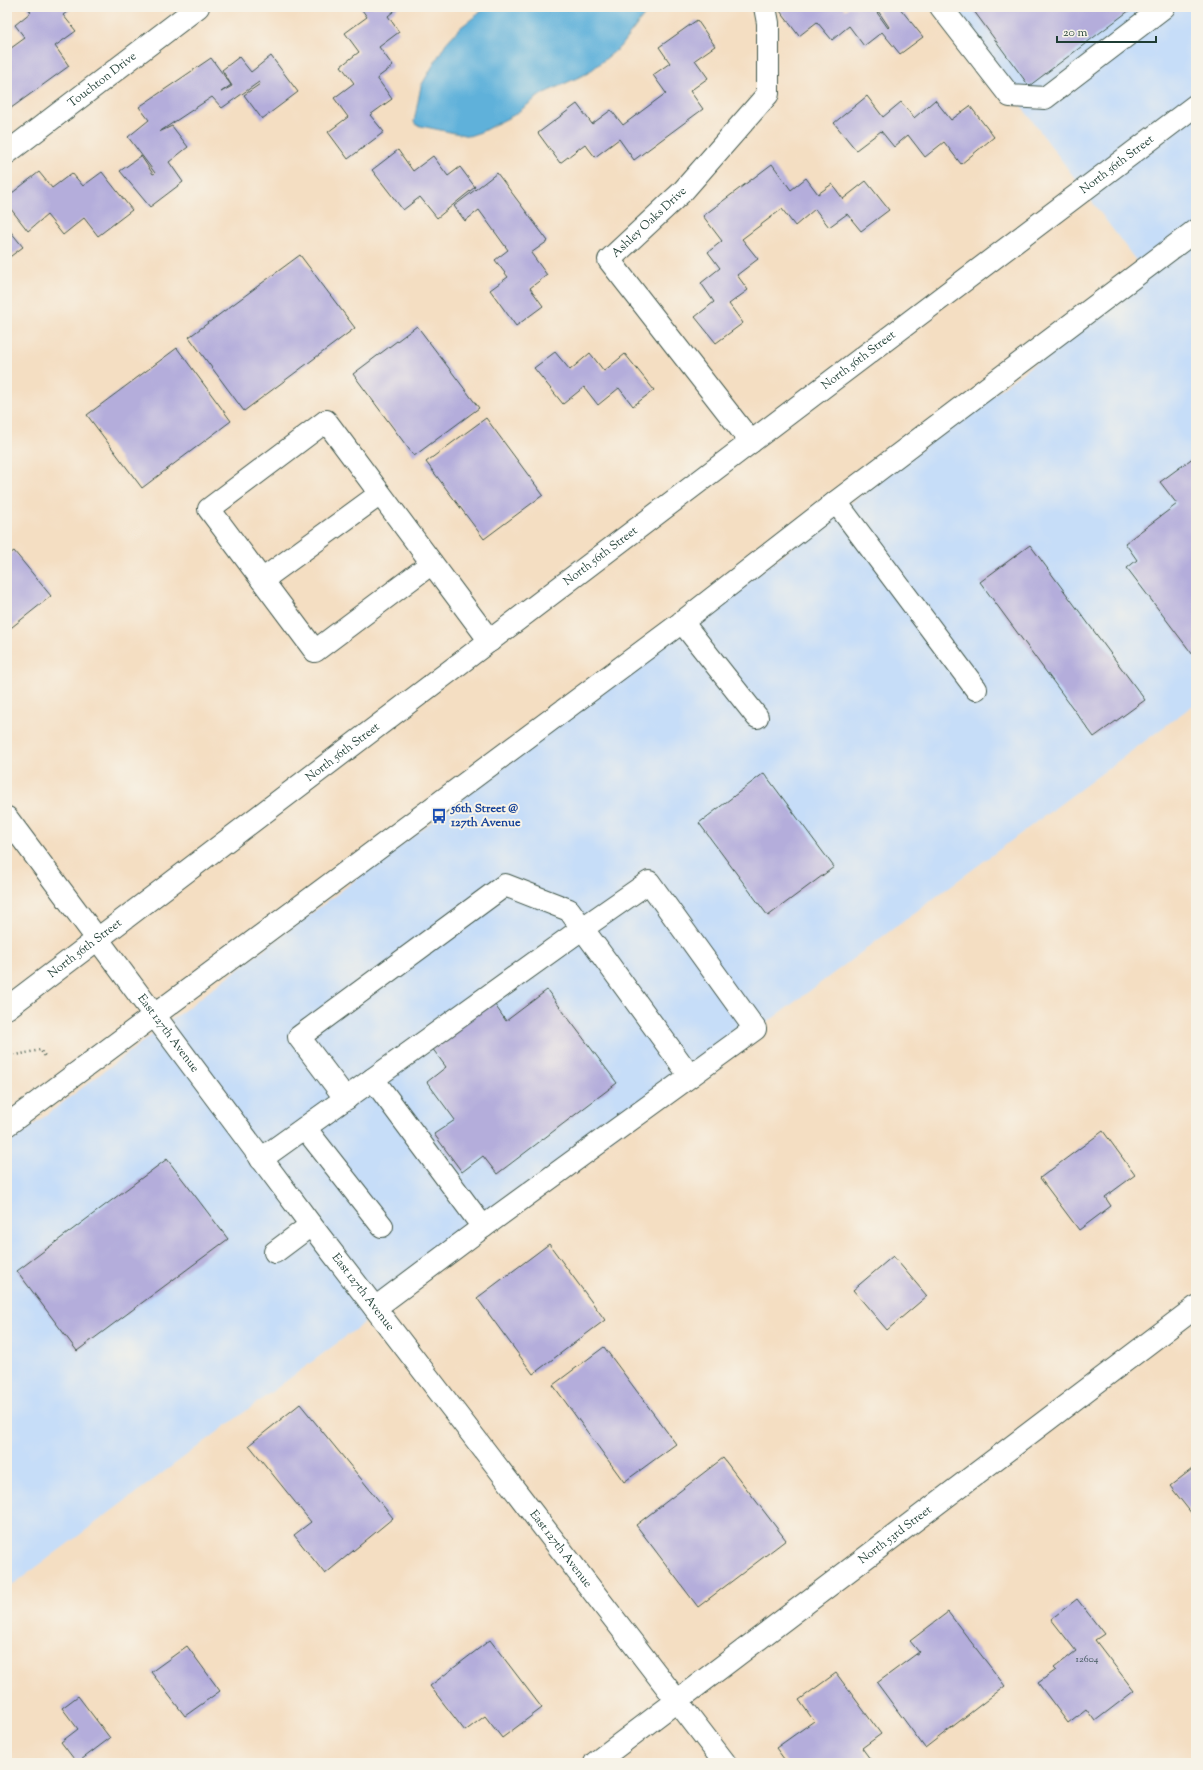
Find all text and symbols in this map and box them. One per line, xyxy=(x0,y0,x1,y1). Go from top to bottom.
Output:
scale bar xyxy=(1057,18,1156,44)
text: 20 m xyxy=(1063,24,1088,42)
street label: Touchton Drive xyxy=(64,48,141,112)
street label: North 56th Street xyxy=(1076,131,1158,199)
street label: Ashley Oaks Drive xyxy=(608,182,691,262)
street label: North 56th Street xyxy=(818,326,900,394)
street label: North 56th Street xyxy=(560,522,642,590)
street label: North 56th Street xyxy=(302,718,384,787)
place label: 56th Street @ 127th Avenue xyxy=(450,800,521,832)
bus stop icon: 56th Street @ 127th Avenue xyxy=(430,807,448,825)
street label: North 56th Street xyxy=(44,915,126,983)
street label: East 127th Avenue xyxy=(133,991,203,1077)
street label: East 127th Avenue xyxy=(327,1250,399,1335)
street label: North 53rd Street xyxy=(855,1501,936,1569)
street label: East 127th Avenue xyxy=(525,1506,596,1592)
house number: 12604 xyxy=(1076,1652,1098,1667)

